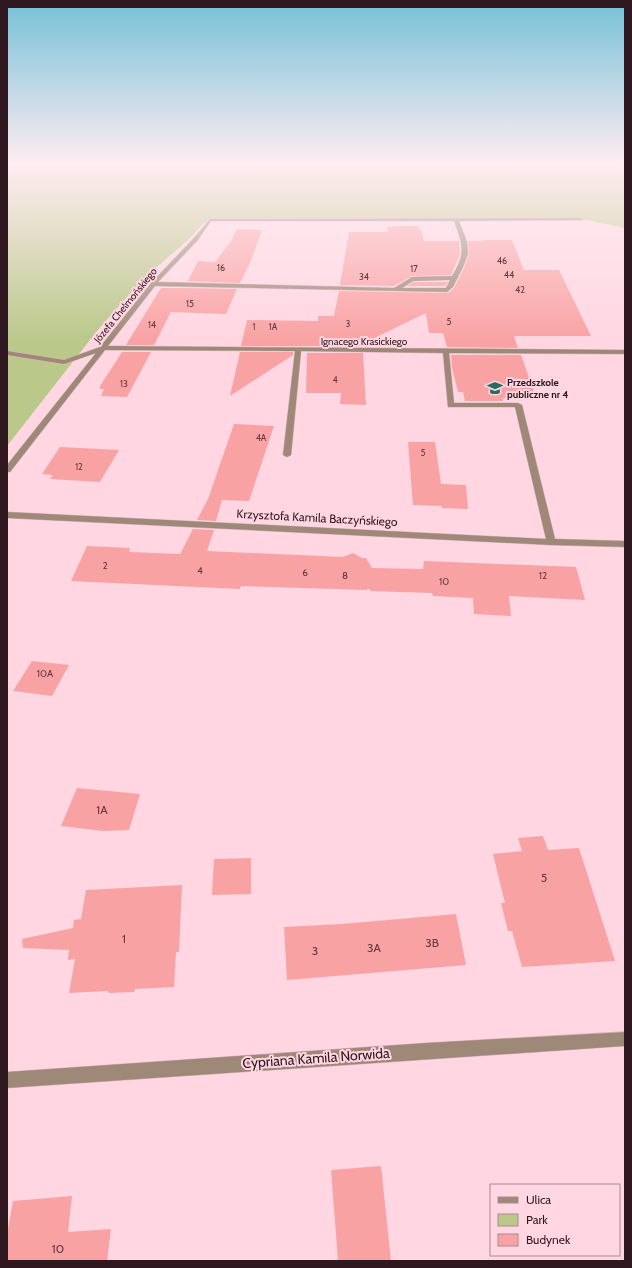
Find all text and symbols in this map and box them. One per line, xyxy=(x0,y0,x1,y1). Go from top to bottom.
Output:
house number: 46 xyxy=(497,255,507,266)
house number: 16 xyxy=(217,262,225,273)
house number: 17 xyxy=(410,263,418,274)
street label: Józefa Chełmońskiego xyxy=(90,265,160,346)
house number: 44 xyxy=(504,269,514,280)
house number: 34 xyxy=(359,271,369,282)
house number: 42 xyxy=(515,284,525,295)
house number: 15 xyxy=(186,298,194,309)
house number: 5 xyxy=(447,316,452,327)
house number: 3 xyxy=(346,318,351,329)
house number: 14 xyxy=(148,319,156,330)
house number: 1 xyxy=(253,321,256,332)
house number: 1A xyxy=(269,321,278,332)
street label: Ignacego Krasickiego xyxy=(321,335,408,348)
house number: 4 xyxy=(332,374,338,385)
place label: Przedszkole publiczne nr 4 xyxy=(507,376,568,401)
house number: 13 xyxy=(120,378,128,389)
school or university icon: Przedszkole publiczne nr 4 xyxy=(486,379,504,397)
house number: 4A xyxy=(256,432,267,443)
house number: 5 xyxy=(421,447,426,458)
house number: 12 xyxy=(75,461,83,472)
street label: Krzysztofa Kamila Baczyńskiego xyxy=(236,506,398,529)
house number: 2 xyxy=(102,559,108,572)
house number: 4 xyxy=(197,564,203,577)
house number: 6 xyxy=(302,566,308,579)
house number: 8 xyxy=(342,569,348,582)
house number: 12 xyxy=(539,569,547,582)
house number: 10 xyxy=(439,575,449,588)
house number: 10A xyxy=(37,667,54,680)
house number: 1A xyxy=(96,802,108,817)
house number: 5 xyxy=(541,870,547,885)
house number: 1 xyxy=(122,931,126,946)
house number: 3B xyxy=(425,935,439,950)
house number: 3A xyxy=(367,940,382,955)
house number: 3 xyxy=(312,943,318,958)
street label: Cypriana Kamila Norwida xyxy=(242,1044,391,1072)
legend xyxy=(490,1184,620,1256)
text: Ulica xyxy=(526,1192,551,1207)
text: Park xyxy=(526,1212,548,1227)
text: Budynek xyxy=(526,1232,571,1247)
house number: 10 xyxy=(52,1241,64,1256)

